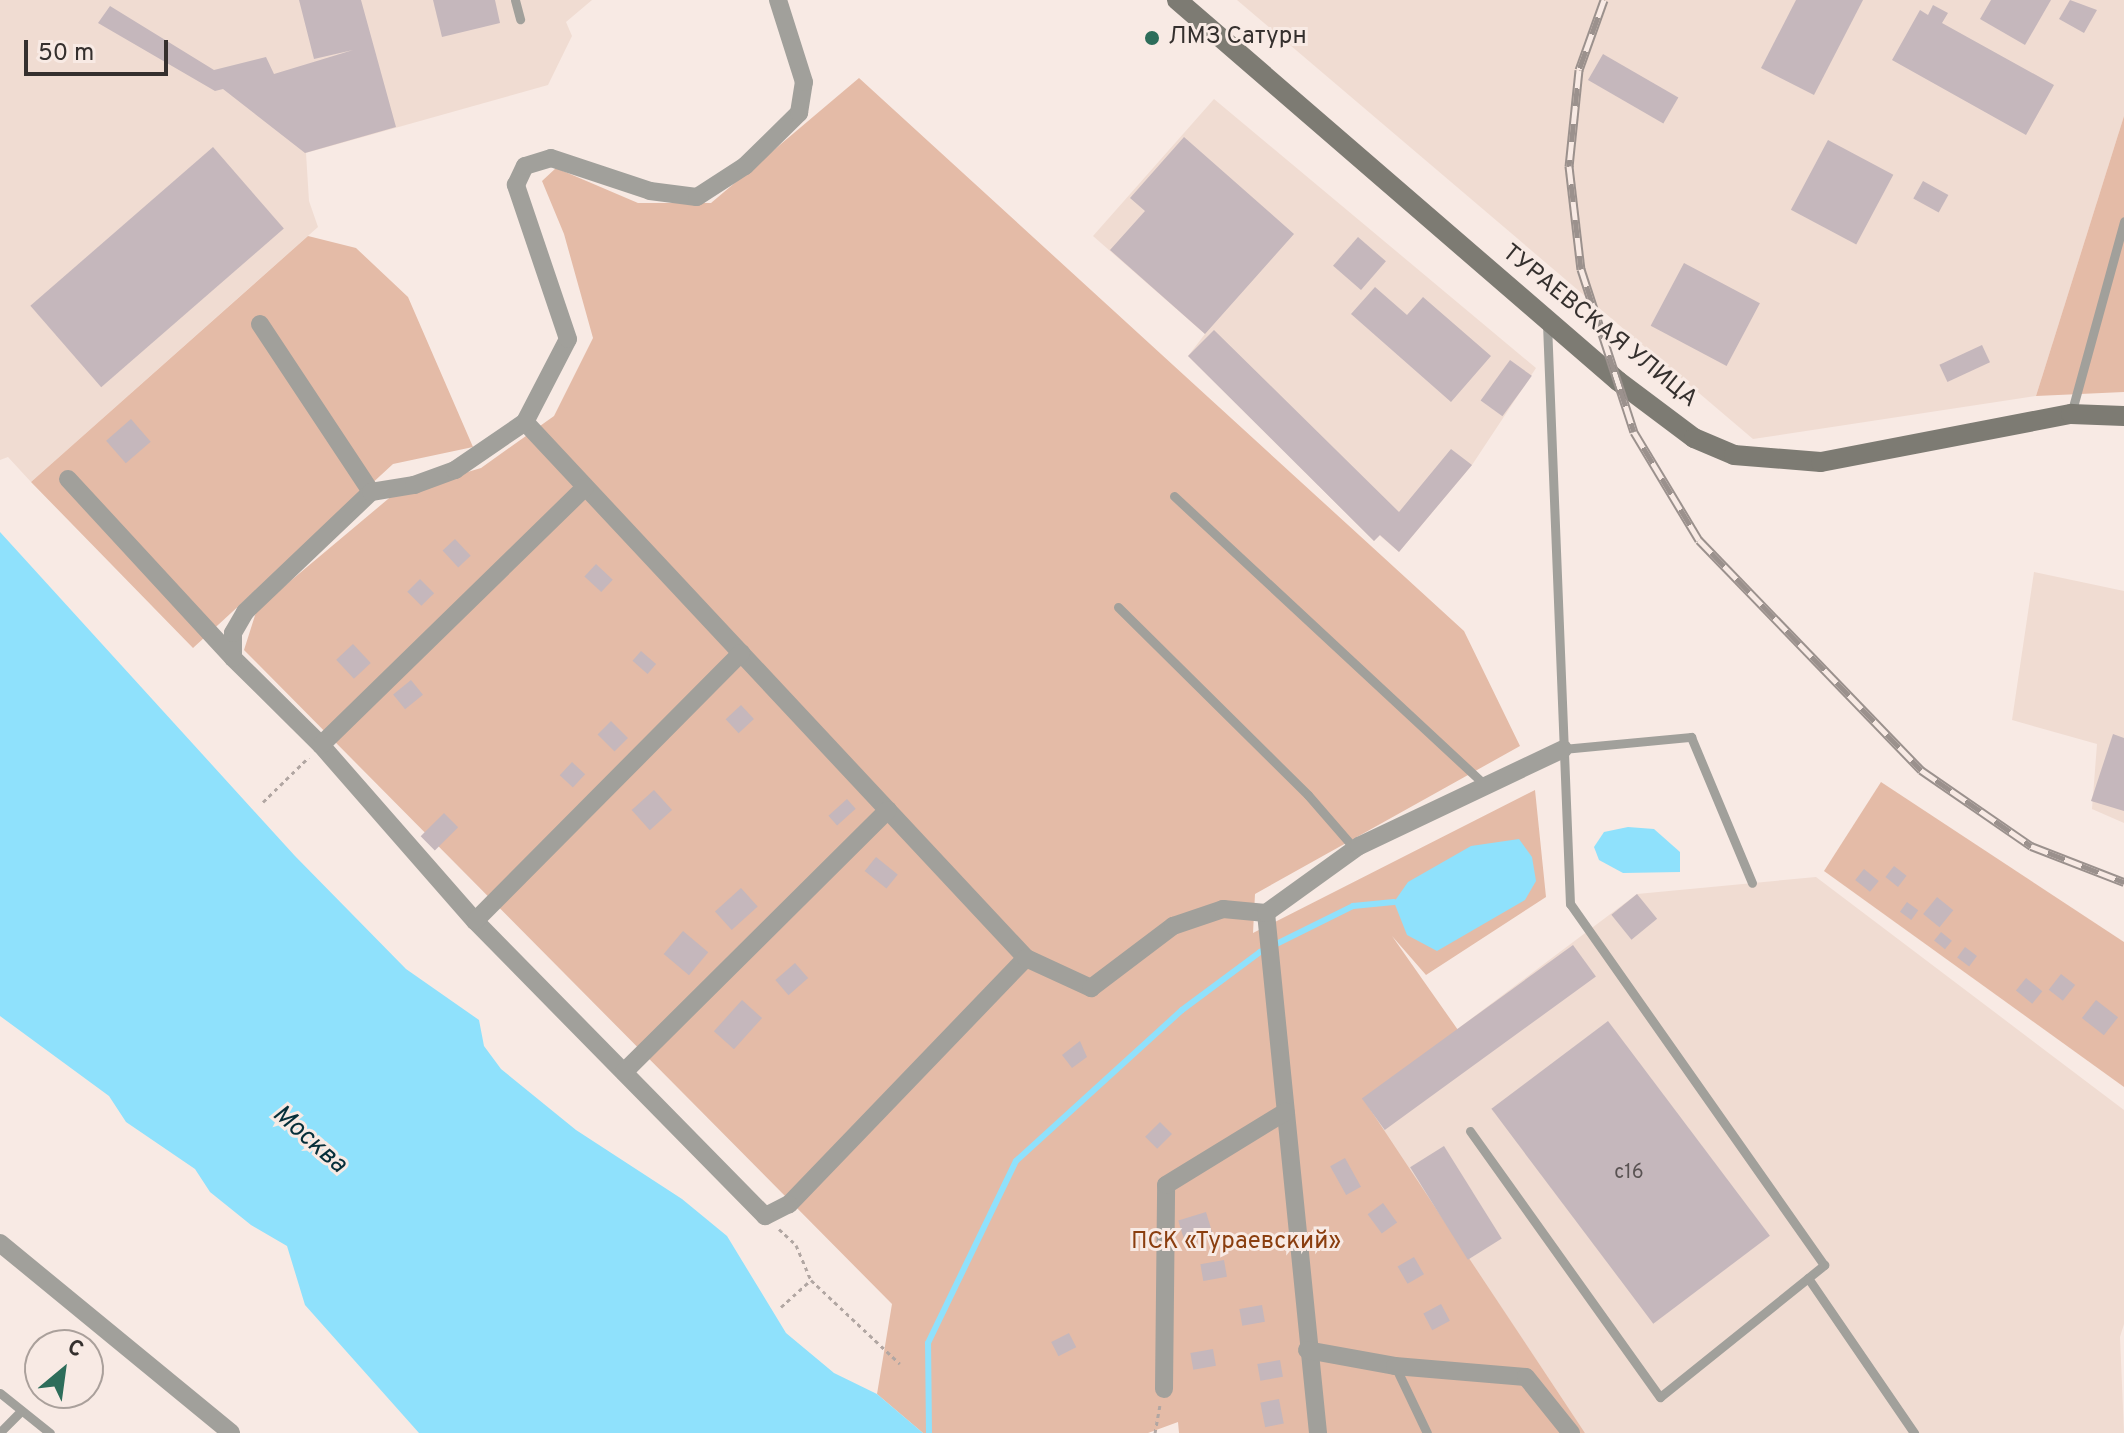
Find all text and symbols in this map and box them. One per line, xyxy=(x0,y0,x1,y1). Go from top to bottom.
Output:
scale bar xyxy=(28,24,172,74)
place label: ЛМЗ Сатурн xyxy=(1168,24,1307,52)
marker: ЛМЗ Сатурн xyxy=(1143,29,1161,47)
text: 50 m xyxy=(38,39,94,69)
street label: ТУРАЕВСКАЯ УЛИЦА xyxy=(1495,239,1703,415)
water label: Москва xyxy=(265,1099,353,1181)
house number: с16 xyxy=(1614,1161,1644,1185)
park label: ПСК «Тураевский» xyxy=(1131,1229,1341,1257)
north arrow xyxy=(24,1329,104,1409)
text: С xyxy=(62,1334,88,1365)

